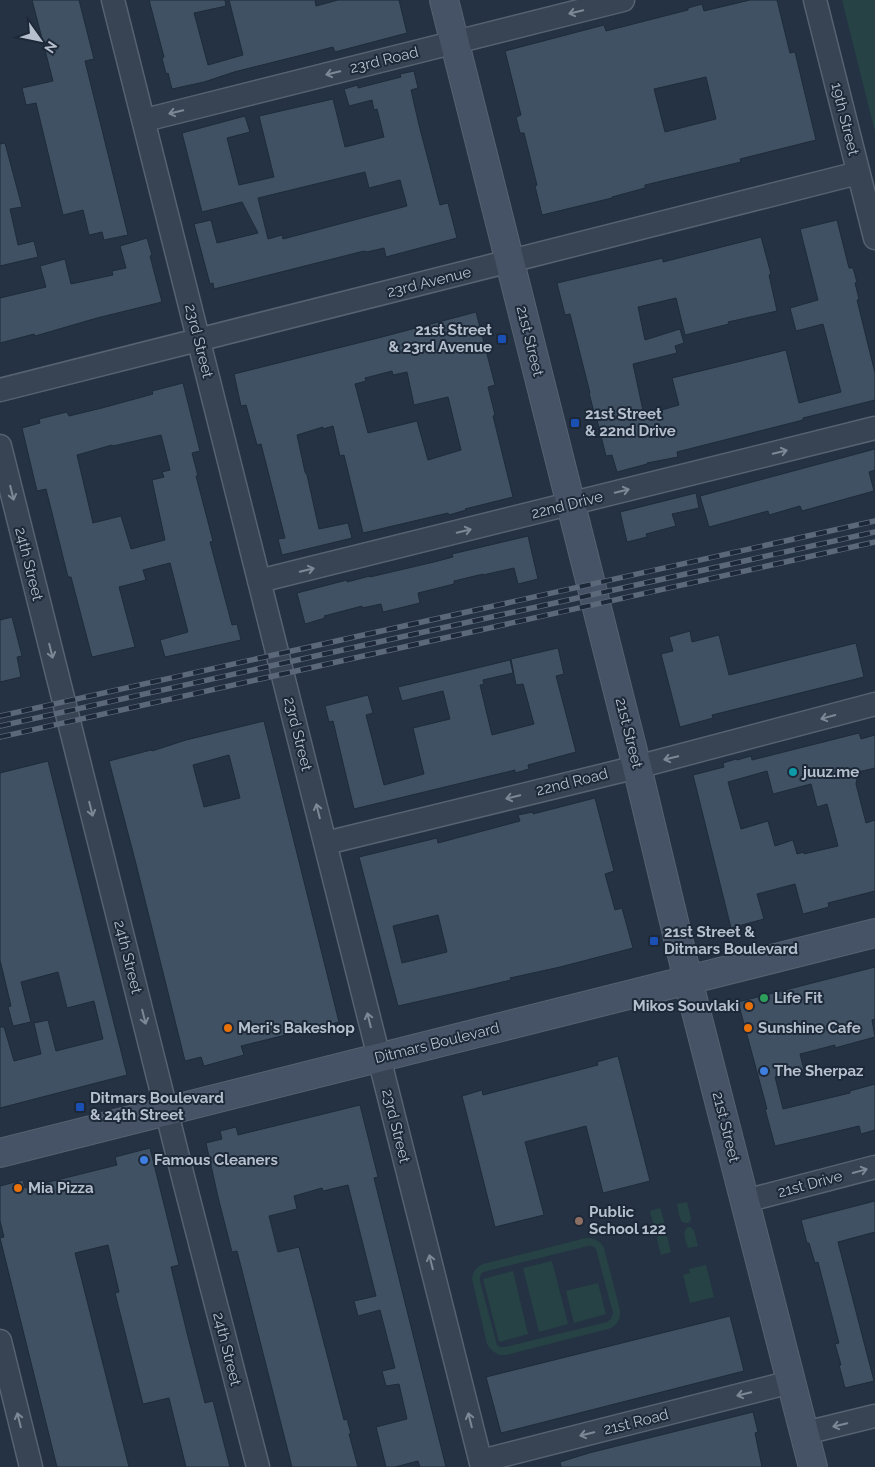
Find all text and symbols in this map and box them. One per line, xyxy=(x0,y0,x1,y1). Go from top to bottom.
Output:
one-way arrow xyxy=(568,8,584,17)
north arrow xyxy=(15,15,65,65)
text: N xyxy=(41,38,61,56)
street label: 23rd Road xyxy=(348,43,420,77)
one-way arrow xyxy=(326,69,342,78)
street label: 19th Street xyxy=(827,81,863,157)
one-way arrow xyxy=(168,108,184,117)
street label: 23rd Avenue xyxy=(385,263,473,301)
street label: 23rd Street xyxy=(181,302,217,380)
street label: 21st Street xyxy=(513,304,547,378)
place label: 21st Street & 23rd Avenue xyxy=(388,321,492,356)
marker: 21st Street & 23rd Avenue xyxy=(496,333,508,345)
place label: 21st Street & 22nd Drive xyxy=(585,405,676,440)
marker: 21st Street & 22nd Drive xyxy=(569,417,581,429)
one-way arrow xyxy=(771,447,787,456)
one-way arrow xyxy=(8,485,17,501)
one-way arrow xyxy=(613,486,629,496)
street label: 22nd Drive xyxy=(529,487,605,523)
street label: 24th Street xyxy=(11,525,47,603)
one-way arrow xyxy=(456,526,472,535)
one-way arrow xyxy=(298,565,314,574)
one-way arrow xyxy=(47,642,56,658)
street label: 23rd Street xyxy=(280,695,316,773)
street label: 21st Street xyxy=(612,696,646,770)
one-way arrow xyxy=(820,713,836,722)
one-way arrow xyxy=(663,754,679,763)
place label: juuz.me xyxy=(801,763,859,781)
street label: 22nd Road xyxy=(534,764,610,800)
marker: juuz.me xyxy=(787,766,799,778)
one-way arrow xyxy=(505,793,521,802)
one-way arrow xyxy=(87,800,96,816)
one-way arrow xyxy=(312,804,322,820)
street label: 24th Street xyxy=(110,918,146,996)
place label: 21st Street & Ditmars Boulevard xyxy=(664,923,798,958)
marker: 21st Street & Ditmars Boulevard xyxy=(648,935,660,947)
place label: Life Fit xyxy=(774,989,823,1007)
marker: Life Fit xyxy=(758,992,770,1004)
place label: Mikos Souvlaki xyxy=(633,997,739,1015)
marker: Mikos Souvlaki xyxy=(743,1000,755,1012)
one-way arrow xyxy=(139,1009,149,1025)
one-way arrow xyxy=(364,1012,374,1028)
place label: Meri's Bakeshop xyxy=(238,1019,355,1037)
street label: Ditmars Boulevard xyxy=(373,1019,501,1067)
place label: Sunshine Cafe xyxy=(758,1019,861,1037)
marker: Meri's Bakeshop xyxy=(222,1022,234,1034)
marker: Sunshine Cafe xyxy=(742,1022,754,1034)
place label: The Sherpaz xyxy=(774,1062,863,1080)
marker: The Sherpaz xyxy=(758,1065,770,1077)
street label: 23rd Street xyxy=(378,1087,414,1165)
place label: Ditmars Boulevard & 24th Street xyxy=(90,1089,224,1124)
street label: 21st Street xyxy=(709,1090,743,1164)
marker: Ditmars Boulevard & 24th Street xyxy=(74,1101,86,1113)
place label: Famous Cleaners xyxy=(154,1151,278,1169)
marker: Famous Cleaners xyxy=(138,1154,150,1166)
one-way arrow xyxy=(851,1166,867,1175)
street label: 21st Drive xyxy=(776,1167,844,1201)
place label: Mia Pizza xyxy=(28,1179,94,1197)
marker: Mia Pizza xyxy=(12,1182,24,1194)
place label: Public School 122 xyxy=(589,1203,666,1238)
marker: Public School 122 xyxy=(573,1215,585,1227)
one-way arrow xyxy=(426,1255,435,1271)
street label: 24th Street xyxy=(209,1310,245,1388)
one-way arrow xyxy=(737,1390,753,1399)
street label: 21st Road xyxy=(602,1405,670,1439)
one-way arrow xyxy=(14,1412,23,1428)
one-way arrow xyxy=(465,1412,475,1428)
one-way arrow xyxy=(832,1421,848,1430)
one-way arrow xyxy=(579,1430,595,1439)

